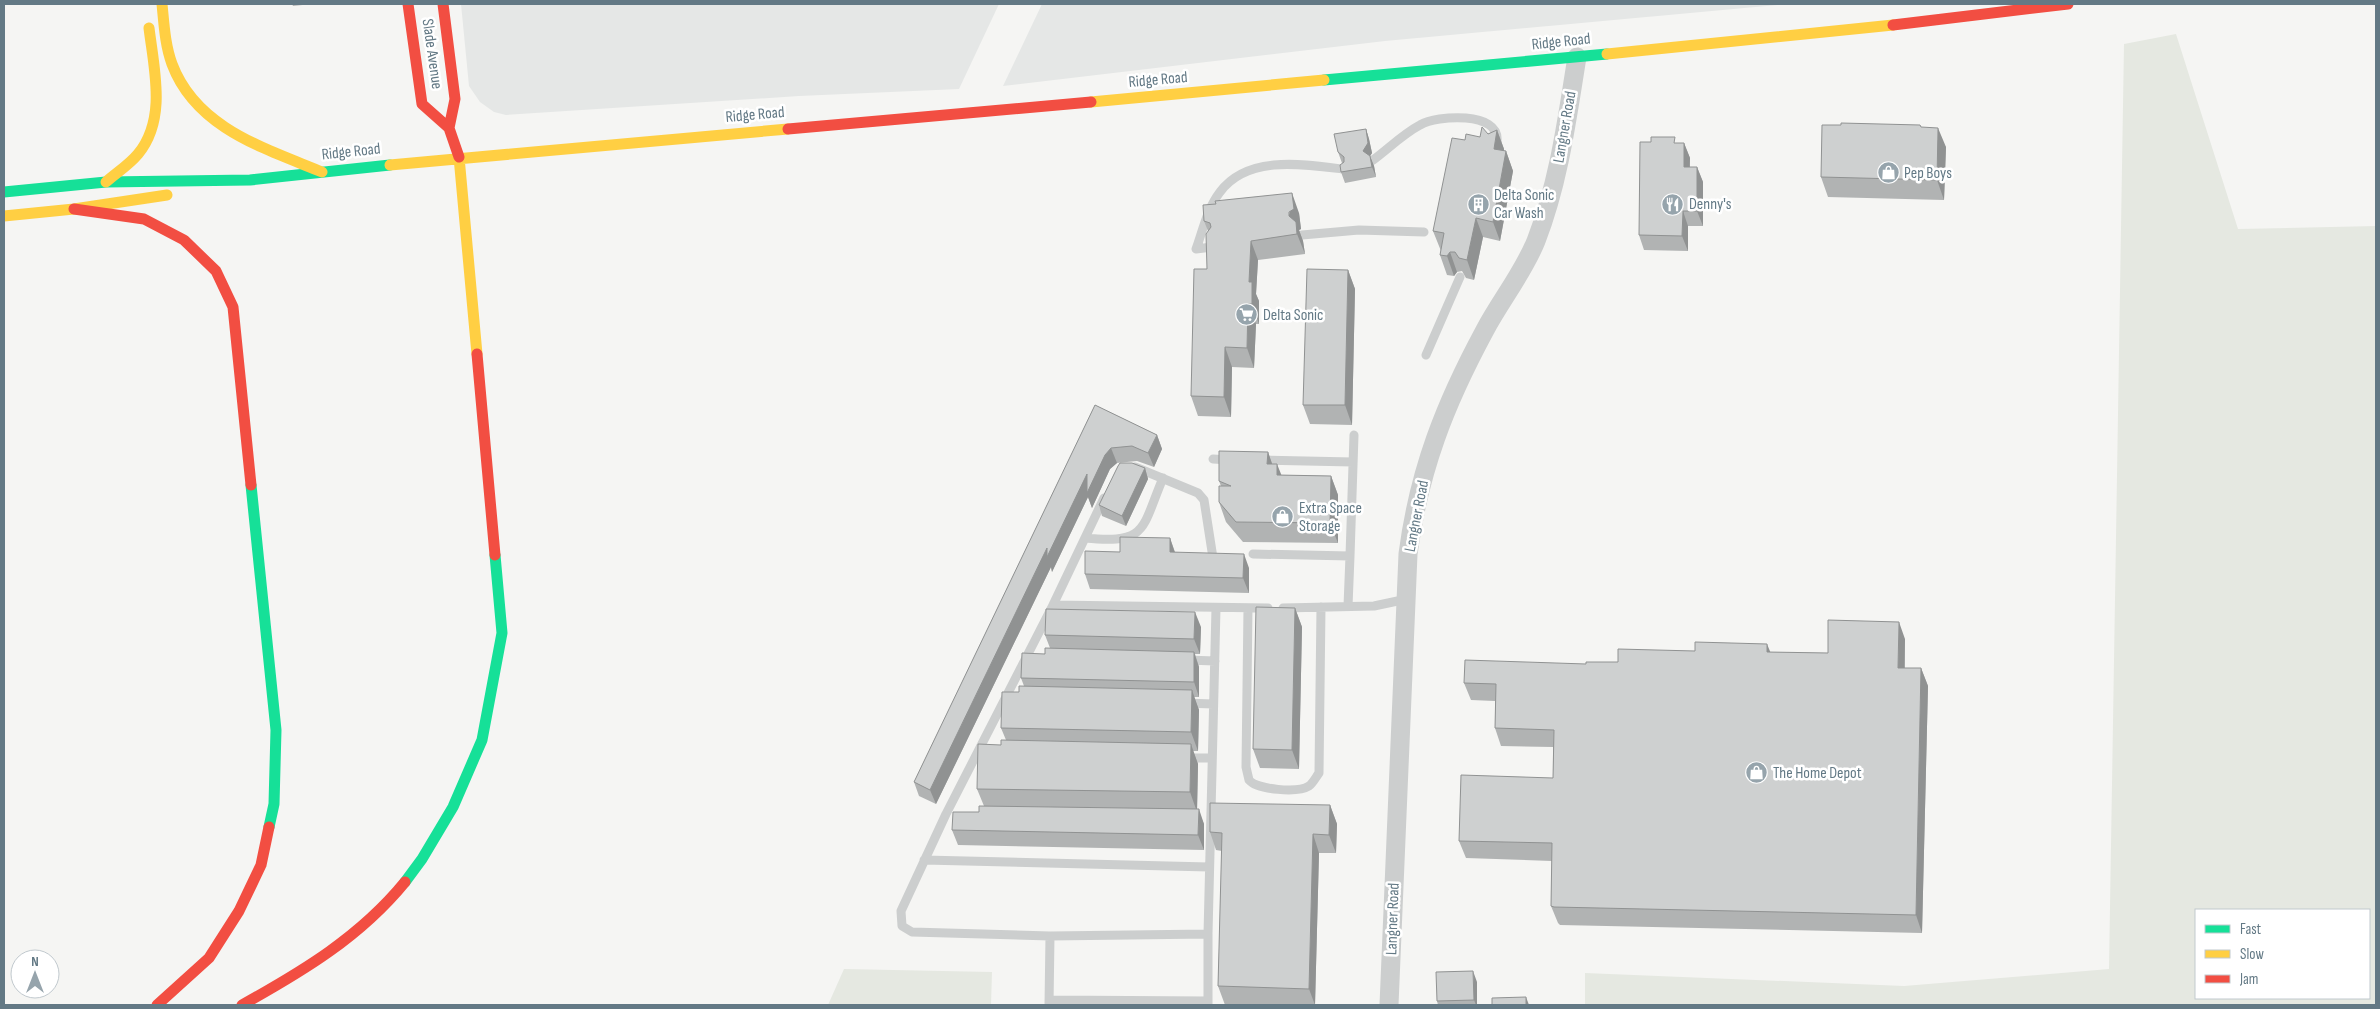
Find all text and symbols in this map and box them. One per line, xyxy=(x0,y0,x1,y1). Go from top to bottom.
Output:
street label: Slade Avenue xyxy=(418,18,446,90)
street label: Ridge Road xyxy=(1531,29,1591,55)
street label: Ridge Road xyxy=(1128,68,1188,92)
street label: Langner Road xyxy=(1549,90,1581,164)
street label: Ridge Road xyxy=(725,103,785,127)
street label: Ridge Road xyxy=(321,139,381,165)
shop icon: Pep Boys xyxy=(1876,161,1900,185)
place label: Pep Boys xyxy=(1904,164,1952,183)
place label: Delta Sonic Car Wash xyxy=(1494,186,1555,223)
building icon: Delta Sonic Car Wash xyxy=(1466,192,1490,216)
restaurant icon: Denny's xyxy=(1661,192,1685,216)
place label: Denny's xyxy=(1689,195,1732,214)
supermarket icon: Delta Sonic xyxy=(1235,303,1259,327)
place label: Delta Sonic xyxy=(1263,306,1324,325)
street label: Langner Road xyxy=(1401,479,1433,553)
place label: Extra Space Storage xyxy=(1299,499,1362,536)
shop icon: Extra Space Storage xyxy=(1271,505,1295,529)
shop icon: The Home Depot xyxy=(1745,761,1769,785)
place label: The Home Depot xyxy=(1773,764,1862,783)
street label: Langner Road xyxy=(1382,882,1404,956)
legend xyxy=(2195,909,2370,999)
text: Fast xyxy=(2240,920,2262,939)
text: Slow xyxy=(2240,945,2264,964)
north arrow xyxy=(10,949,60,999)
text: N xyxy=(31,953,39,970)
text: Jam xyxy=(2239,970,2258,989)

